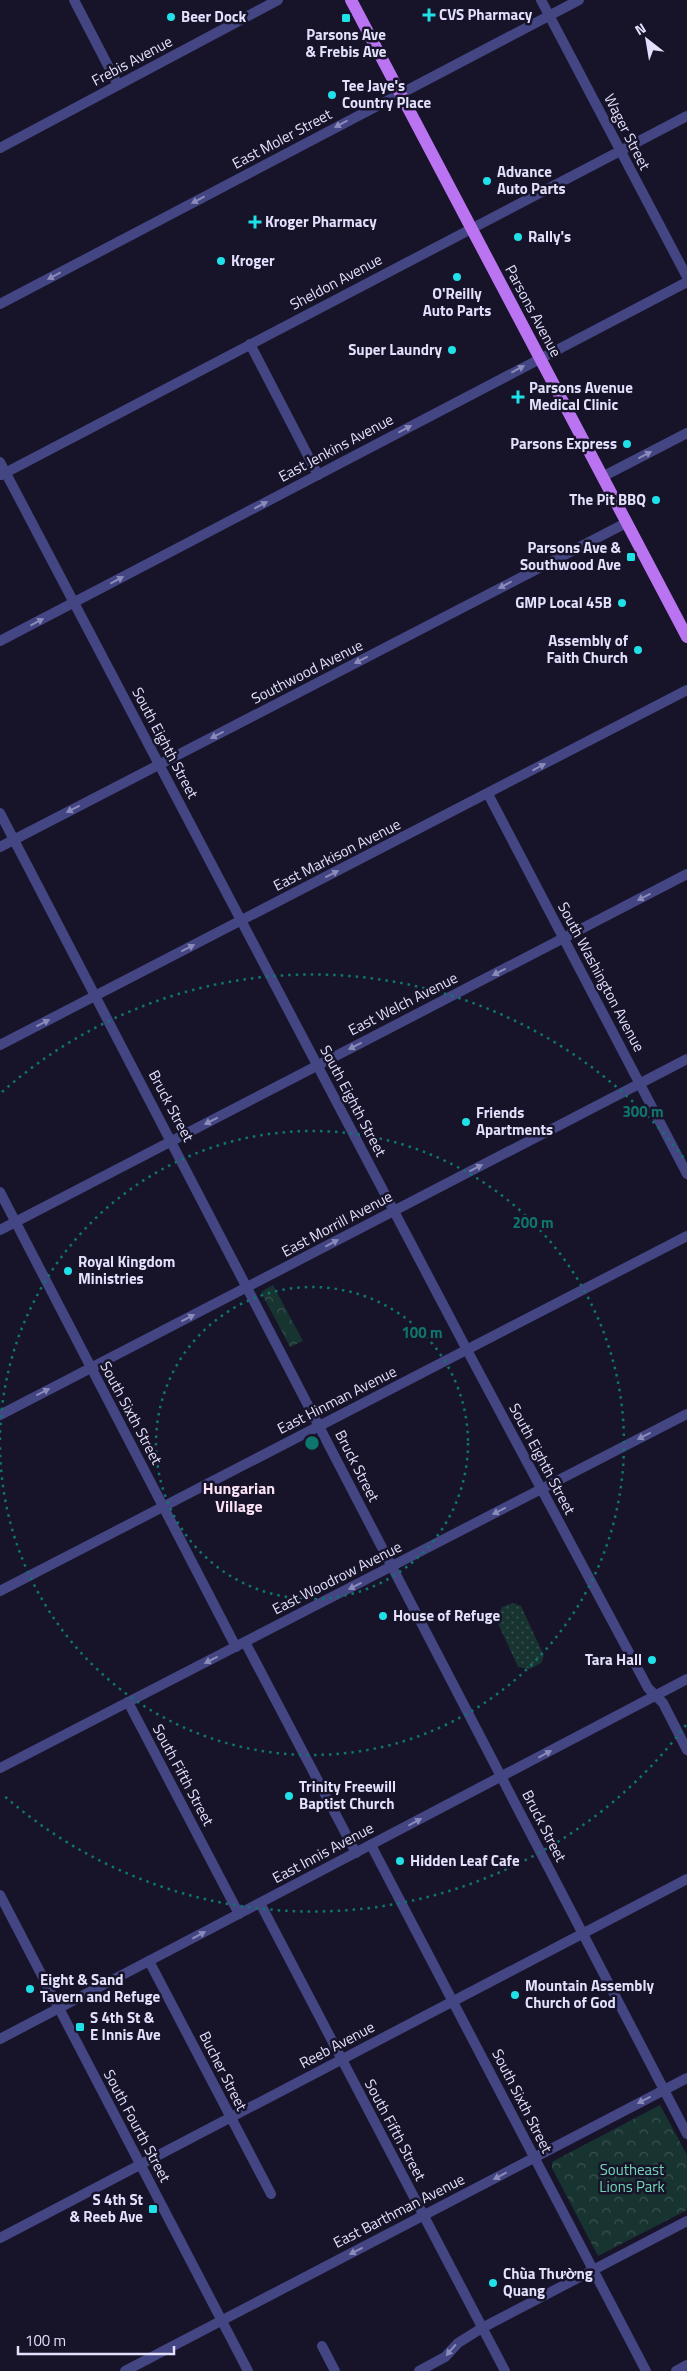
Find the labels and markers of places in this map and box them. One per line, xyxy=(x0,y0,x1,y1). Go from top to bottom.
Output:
place label: CVS Pharmacy xyxy=(439,3,533,26)
place label: Beer Dock xyxy=(181,5,247,28)
marker: CVS Pharmacy xyxy=(423,9,435,21)
marker: Beer Dock xyxy=(165,11,177,23)
marker: Parsons Ave & Frebis Ave xyxy=(340,12,352,24)
place label: Parsons Ave & Frebis Ave xyxy=(305,23,387,63)
place label: Tee Jaye's Country Place xyxy=(342,74,432,114)
marker: Tee Jaye's Country Place xyxy=(326,89,338,101)
place label: Advance Auto Parts xyxy=(497,160,566,200)
marker: Advance Auto Parts xyxy=(481,175,493,187)
place label: Kroger Pharmacy xyxy=(265,210,377,233)
marker: Kroger Pharmacy xyxy=(249,216,261,228)
place label: Rally's xyxy=(528,225,571,248)
marker: Rally's xyxy=(512,231,524,243)
place label: Kroger xyxy=(231,249,275,272)
marker: Kroger xyxy=(215,255,227,267)
marker: O'Reilly Auto Parts xyxy=(451,271,463,283)
place label: O'Reilly Auto Parts xyxy=(423,282,491,322)
place label: Super Laundry xyxy=(348,338,442,361)
marker: Super Laundry xyxy=(446,344,458,356)
place label: Parsons Avenue Medical Clinic xyxy=(529,376,633,416)
marker: Parsons Avenue Medical Clinic xyxy=(511,390,525,404)
place label: Parsons Express xyxy=(510,432,617,455)
marker: Parsons Express xyxy=(621,438,633,450)
place label: The Pit BBQ xyxy=(569,488,646,511)
marker: The Pit BBQ xyxy=(650,494,662,506)
place label: Parsons Ave & Southwood Ave xyxy=(520,536,621,576)
marker: Parsons Ave & Southwood Ave xyxy=(625,551,637,563)
place label: GMP Local 45B xyxy=(515,591,612,614)
marker: GMP Local 45B xyxy=(616,597,628,609)
place label: Assembly of Faith Church xyxy=(546,629,629,669)
marker: Assembly of Faith Church xyxy=(632,644,644,656)
place label: Friends Apartments xyxy=(476,1101,553,1141)
marker: Friends Apartments xyxy=(460,1116,472,1128)
place label: Royal Kingdom Ministries xyxy=(78,1250,175,1290)
marker: Royal Kingdom Ministries xyxy=(62,1265,74,1277)
centre of rings xyxy=(303,1434,321,1452)
place label: House of Refuge xyxy=(393,1604,500,1627)
marker: House of Refuge xyxy=(377,1610,389,1622)
place label: Tara Hall xyxy=(585,1648,642,1671)
marker: Tara Hall xyxy=(646,1654,658,1666)
place label: Trinity Freewill Baptist Church xyxy=(299,1775,396,1815)
marker: Trinity Freewill Baptist Church xyxy=(283,1790,295,1802)
place label: Hidden Leaf Cafe xyxy=(410,1849,520,1872)
marker: Hidden Leaf Cafe xyxy=(394,1855,406,1867)
place label: Eight & Sand Tavern and Refuge xyxy=(40,1968,161,2008)
place label: Mountain Assembly Church of God xyxy=(525,1974,655,2014)
marker: Eight & Sand Tavern and Refuge xyxy=(24,1983,36,1995)
marker: Mountain Assembly Church of God xyxy=(509,1989,521,2001)
place label: S 4th St & E Innis Ave xyxy=(90,2006,161,2046)
marker: S 4th St & E Innis Ave xyxy=(74,2021,86,2033)
place label: S 4th St & Reeb Ave xyxy=(69,2188,144,2228)
marker: S 4th St & Reeb Ave xyxy=(147,2203,159,2215)
place label: Chùa Thường Quang xyxy=(503,2262,593,2302)
marker: Chùa Thường Quang xyxy=(487,2277,499,2289)

